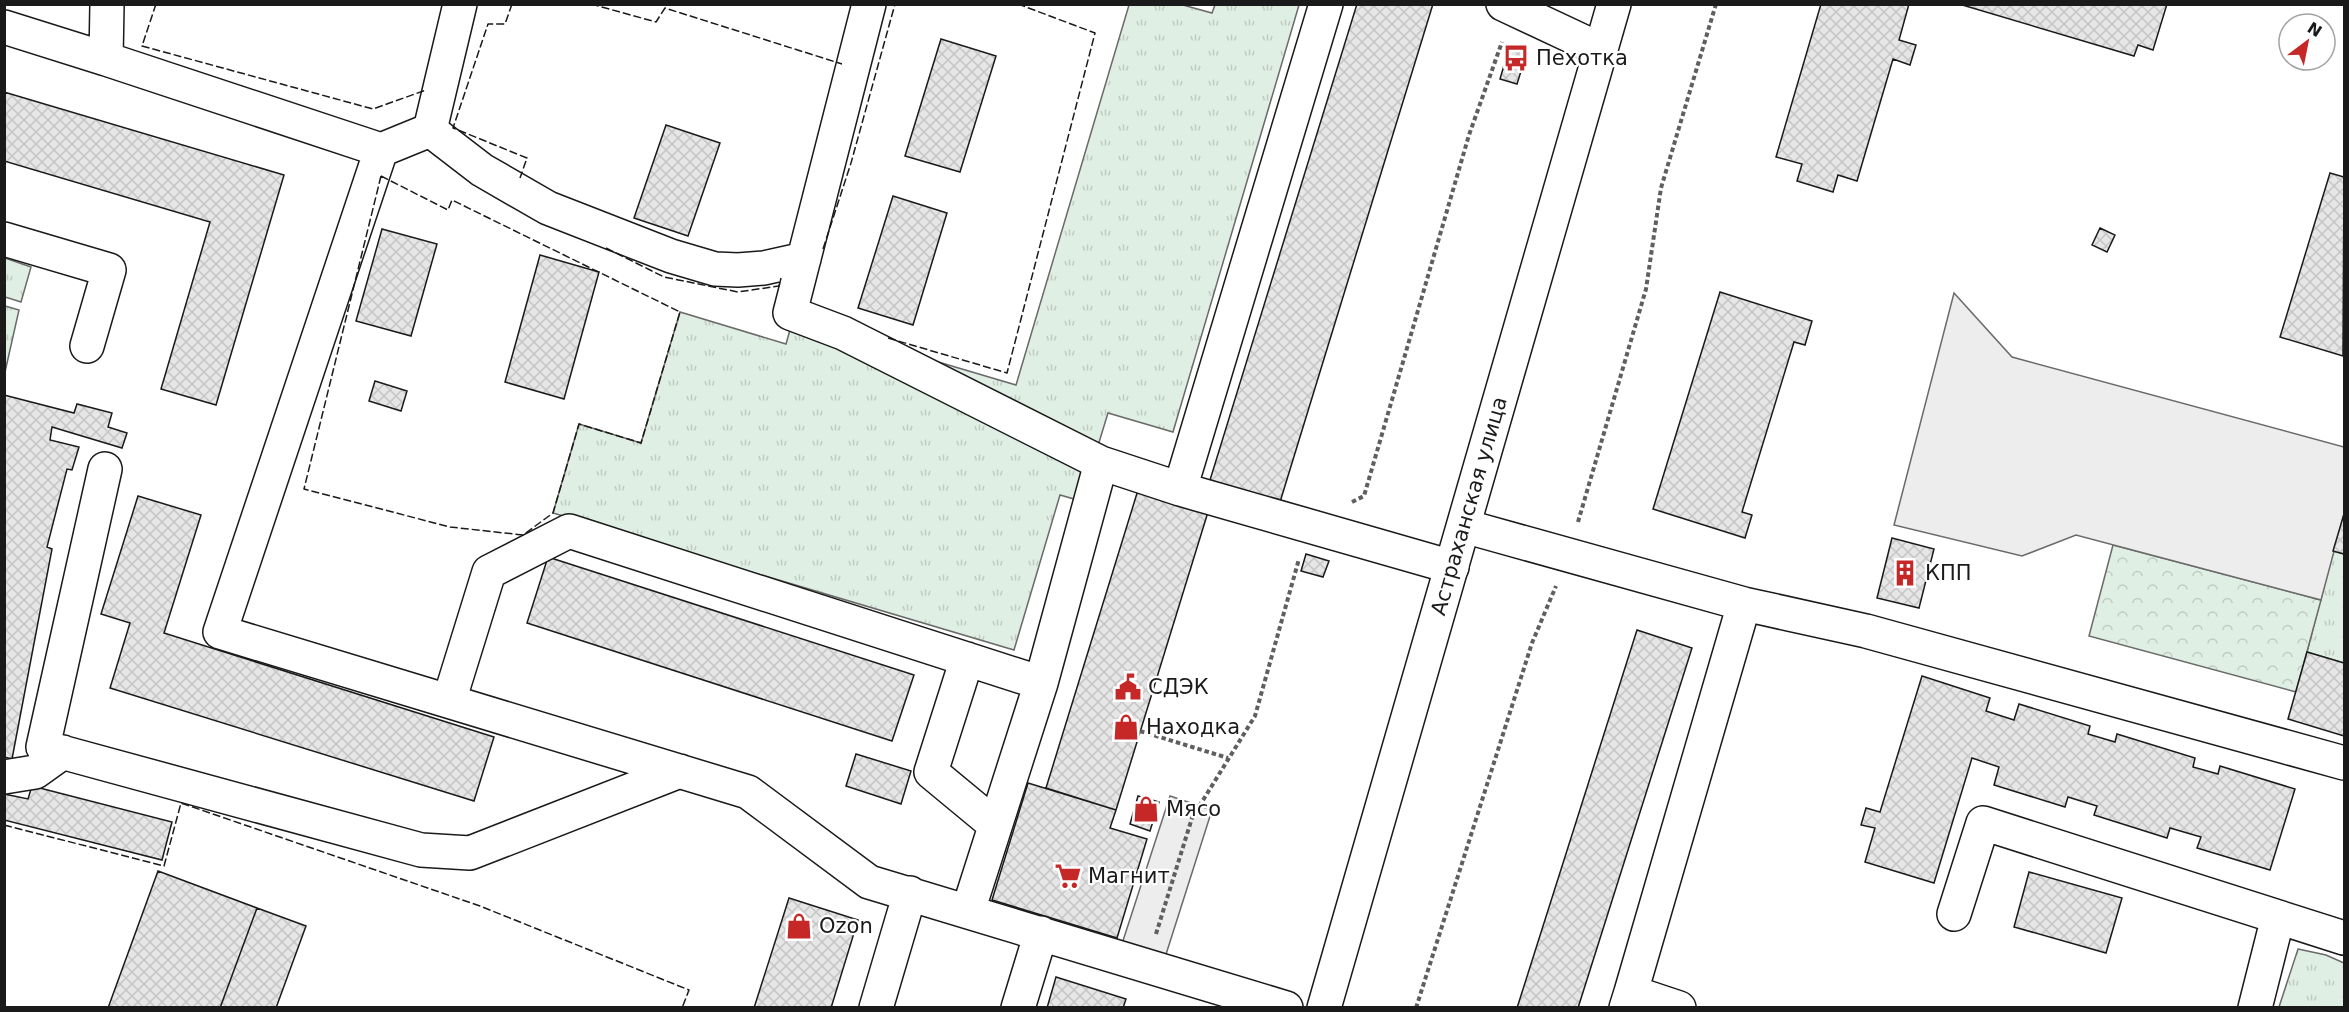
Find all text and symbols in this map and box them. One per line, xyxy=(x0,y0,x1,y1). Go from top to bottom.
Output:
north arrow xyxy=(2277,12,2337,72)
text: N xyxy=(2304,18,2325,41)
bus stop icon: Пехотка xyxy=(1501,43,1531,73)
place label: Пехотка xyxy=(1536,46,1628,70)
street label: Астраханская улица xyxy=(1426,394,1512,618)
building icon: КПП xyxy=(1890,558,1920,588)
place label: КПП xyxy=(1925,561,1972,585)
public building icon: СДЭК xyxy=(1113,672,1143,702)
place label: СДЭК xyxy=(1148,675,1209,699)
shop icon: Находка xyxy=(1111,712,1141,742)
place label: Находка xyxy=(1146,715,1240,739)
shop icon: Мясо xyxy=(1131,794,1161,824)
place label: Мясо xyxy=(1166,797,1221,821)
supermarket icon: Магнит xyxy=(1053,861,1083,891)
place label: Магнит xyxy=(1088,864,1170,888)
shop icon: Ozon xyxy=(784,911,814,941)
place label: Ozon xyxy=(819,914,873,938)

